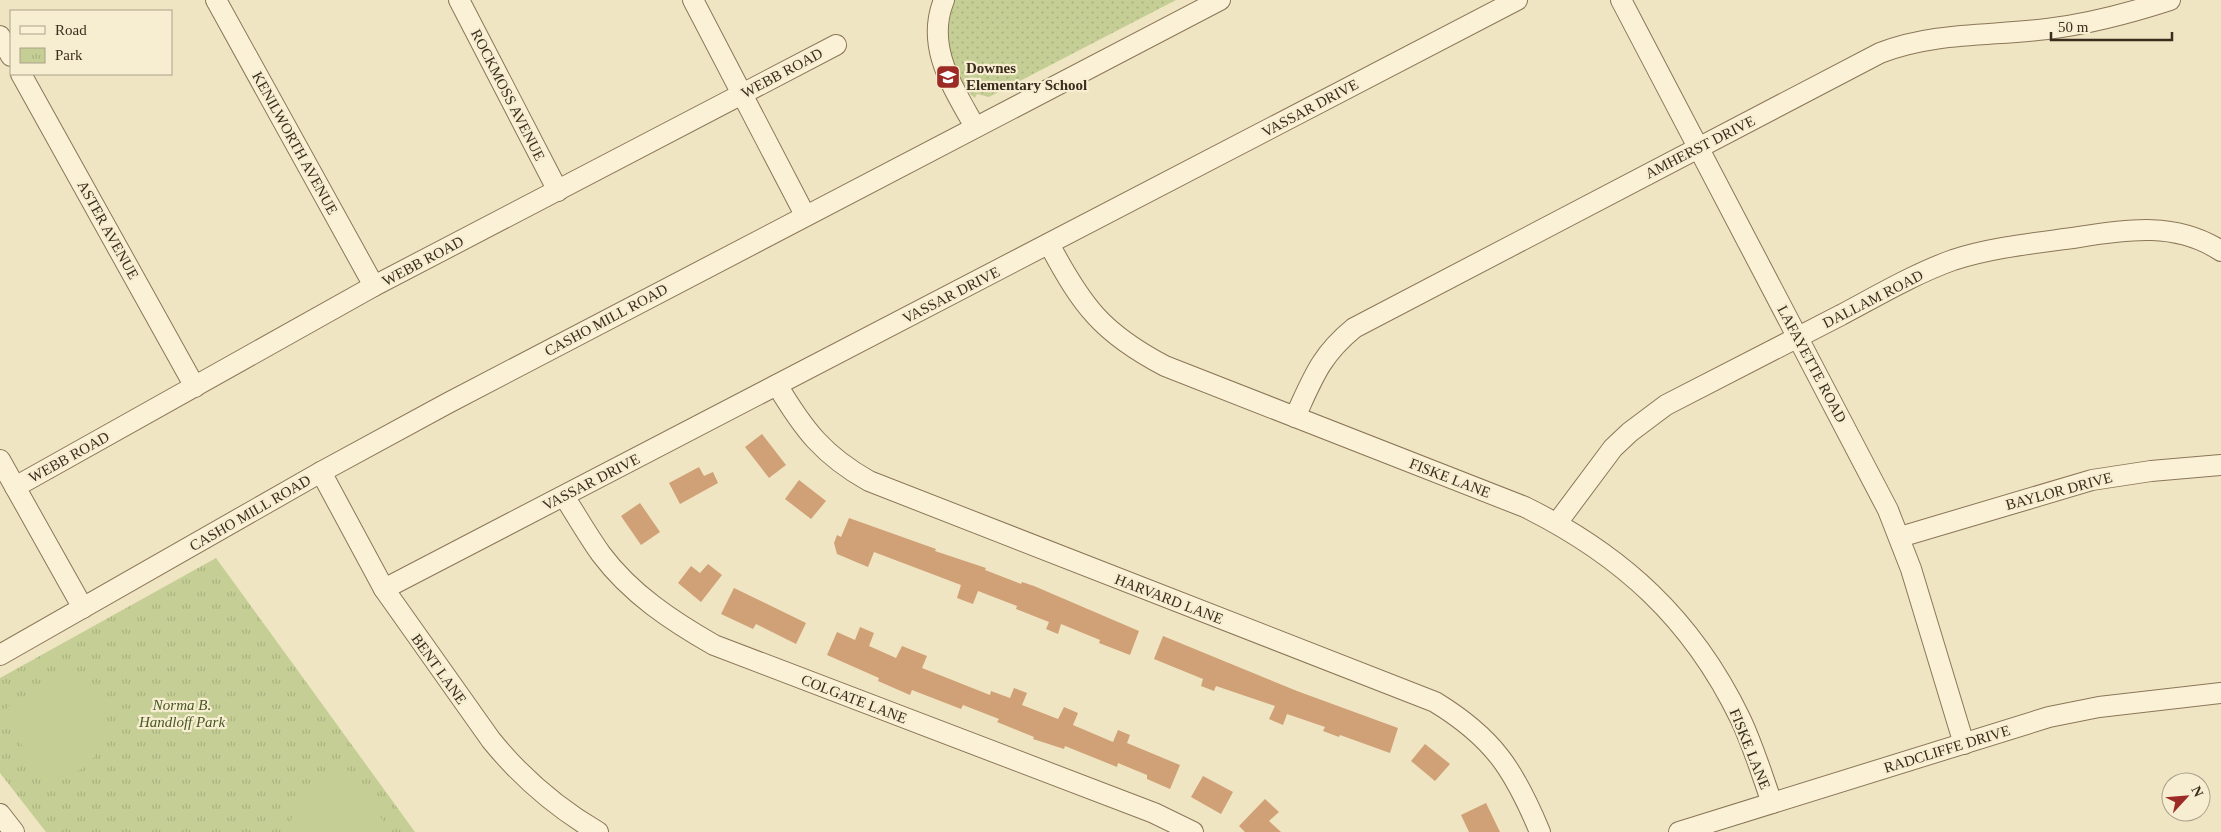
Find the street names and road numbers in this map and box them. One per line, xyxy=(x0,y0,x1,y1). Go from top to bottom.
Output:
street label: ROCKMOSS AVENUE xyxy=(468,27,548,163)
street label: WEBB ROAD xyxy=(739,45,825,101)
street label: KENILWORTH AVENUE xyxy=(249,69,341,217)
street label: VASSAR DRIVE xyxy=(1259,76,1361,140)
street label: AMHERST DRIVE xyxy=(1642,112,1758,182)
street label: ASTER AVENUE xyxy=(74,178,142,282)
street label: WEBB ROAD xyxy=(380,233,466,289)
street label: VASSAR DRIVE xyxy=(900,264,1002,326)
street label: DALLAM ROAD xyxy=(1820,267,1926,331)
street label: CASHO MILL ROAD xyxy=(542,281,670,359)
street label: LAFAYETTE ROAD xyxy=(1774,303,1850,425)
street label: WEBB ROAD xyxy=(26,428,112,486)
street label: VASSAR DRIVE xyxy=(540,451,642,513)
street label: FISKE LANE xyxy=(1407,455,1493,501)
street label: BAYLOR DRIVE xyxy=(2004,469,2114,513)
street label: CASHO MILL ROAD xyxy=(187,472,313,554)
street label: HARVARD LANE xyxy=(1113,571,1225,627)
street label: BENT LANE xyxy=(408,631,470,707)
street label: COLGATE LANE xyxy=(799,671,909,727)
street label: FISKE LANE xyxy=(1727,706,1773,792)
street label: RADCLIFFE DRIVE xyxy=(1882,722,2012,776)

